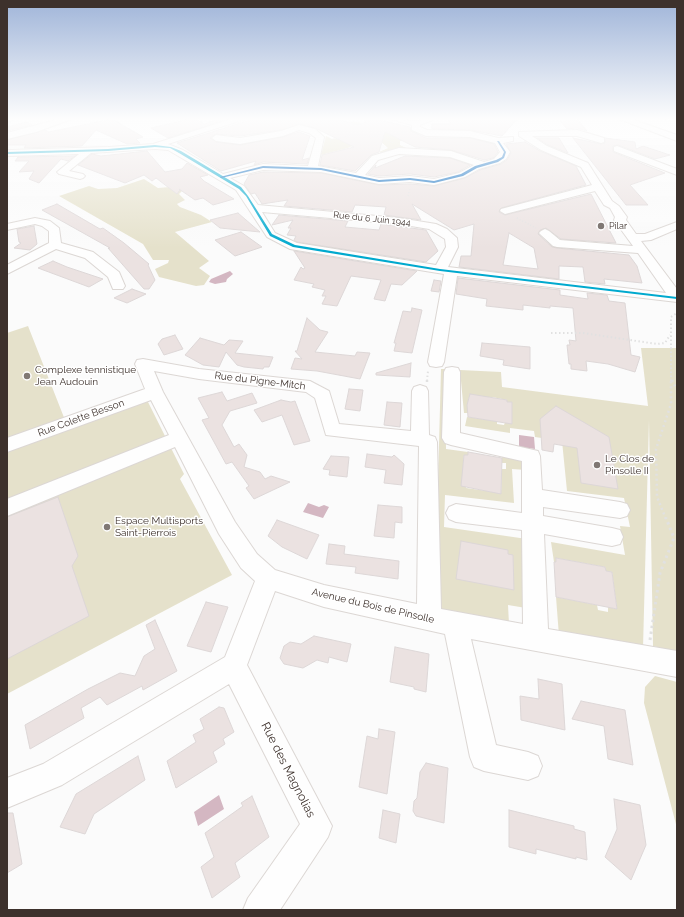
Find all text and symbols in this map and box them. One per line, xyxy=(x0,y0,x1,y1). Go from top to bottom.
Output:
street label: Rue du 6 Juin 1944 xyxy=(333,210,411,228)
marker: Pilar xyxy=(596,221,606,231)
place label: Pilar xyxy=(609,221,627,231)
place label: Complexe tennistique Jean Audouin xyxy=(35,364,136,388)
street label: Rue du Pigne-Mitch xyxy=(214,369,306,393)
marker: Complexe tennistique Jean Audouin xyxy=(22,371,32,381)
street label: Rue Colette Besson xyxy=(36,397,126,439)
place label: Le Clos de Pinsolle II xyxy=(605,453,654,476)
marker: Le Clos de Pinsolle II xyxy=(592,460,602,470)
place label: Espace Multisports Saint-Pierrois xyxy=(115,515,203,538)
marker: Espace Multisports Saint-Pierrois xyxy=(102,522,112,532)
street label: Avenue du Bois de Pinsolle xyxy=(311,586,435,626)
street label: Rue des Magnolias xyxy=(258,720,318,820)

